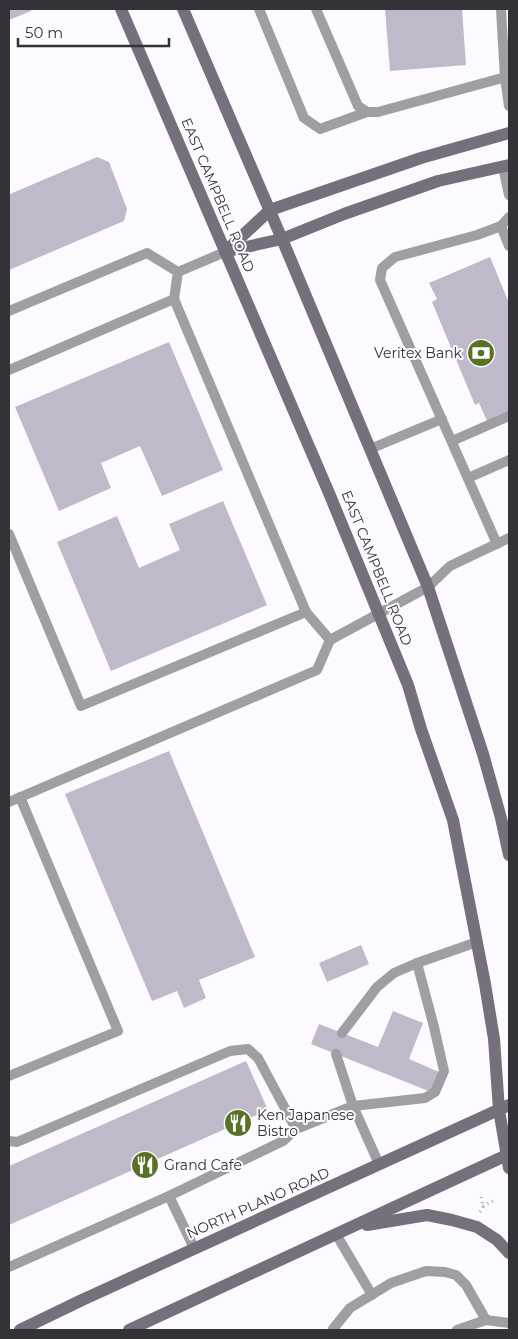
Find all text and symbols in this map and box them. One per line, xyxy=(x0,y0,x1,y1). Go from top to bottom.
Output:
scale bar xyxy=(18,15,169,47)
text: 50 m xyxy=(25,23,63,42)
street label: EAST CAMPBELL ROAD xyxy=(177,115,259,275)
bank icon: Veritex Bank xyxy=(466,338,496,368)
place label: Veritex Bank xyxy=(374,344,463,362)
street label: EAST CAMPBELL ROAD xyxy=(338,488,416,648)
place label: Ken Japanese Bistro xyxy=(257,1106,354,1140)
restaurant icon: Ken Japanese Bistro xyxy=(223,1108,253,1138)
restaurant icon: Grand Cafe xyxy=(130,1150,160,1180)
place label: Grand Cafe xyxy=(164,1156,242,1174)
street label: NORTH PLANO ROAD xyxy=(184,1163,332,1243)

